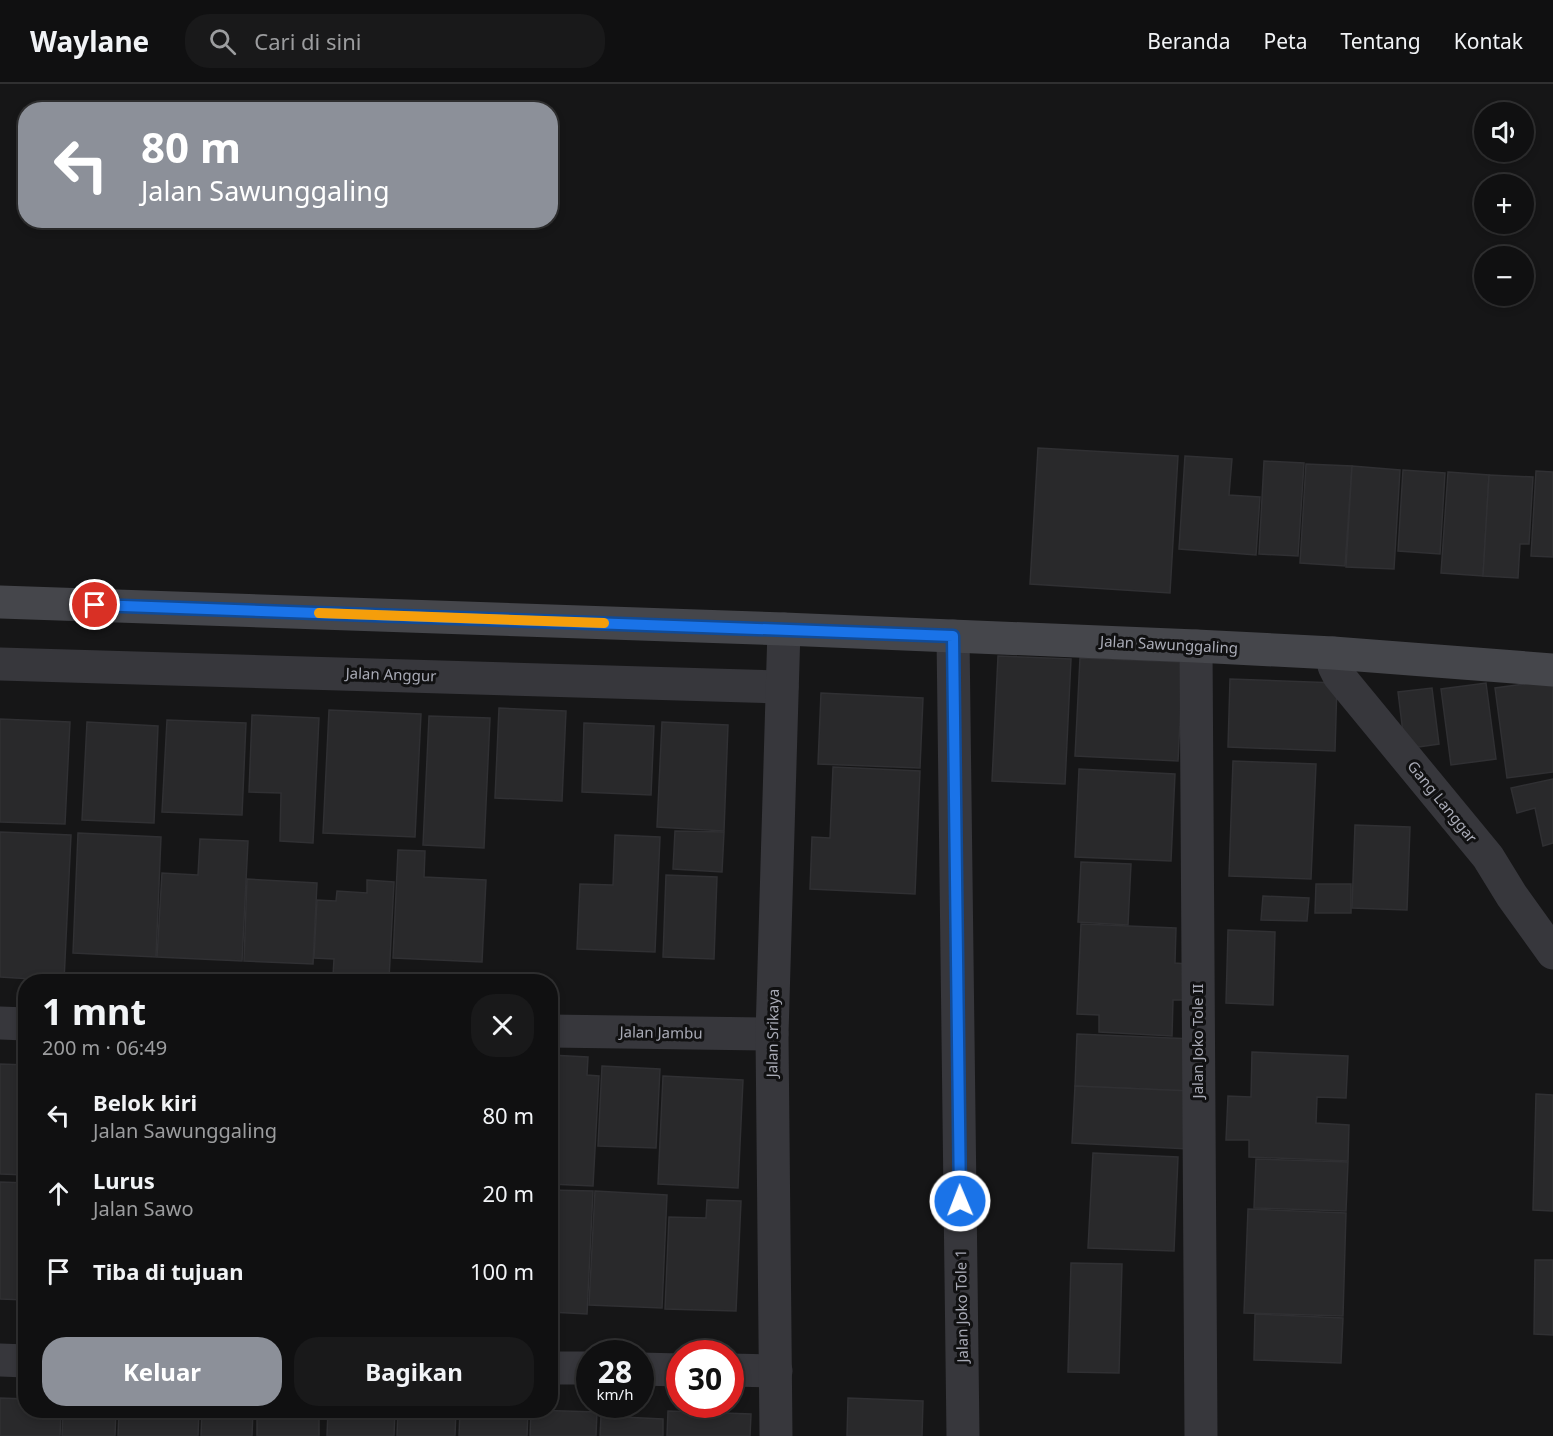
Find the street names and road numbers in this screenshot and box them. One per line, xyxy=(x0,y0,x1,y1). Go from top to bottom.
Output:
street label: Jalan Sawunggaling xyxy=(1098,630,1239,658)
street label: Jalan Anggur xyxy=(343,662,437,686)
street label: Gang Langgar xyxy=(1403,756,1482,847)
street label: Jalan Joko Tole II xyxy=(1187,984,1207,1100)
street label: Jalan Srikaya xyxy=(761,988,783,1080)
street label: Jalan Jambu xyxy=(617,1021,703,1043)
street label: Jalan Joko Tole 1 xyxy=(950,1249,972,1365)

